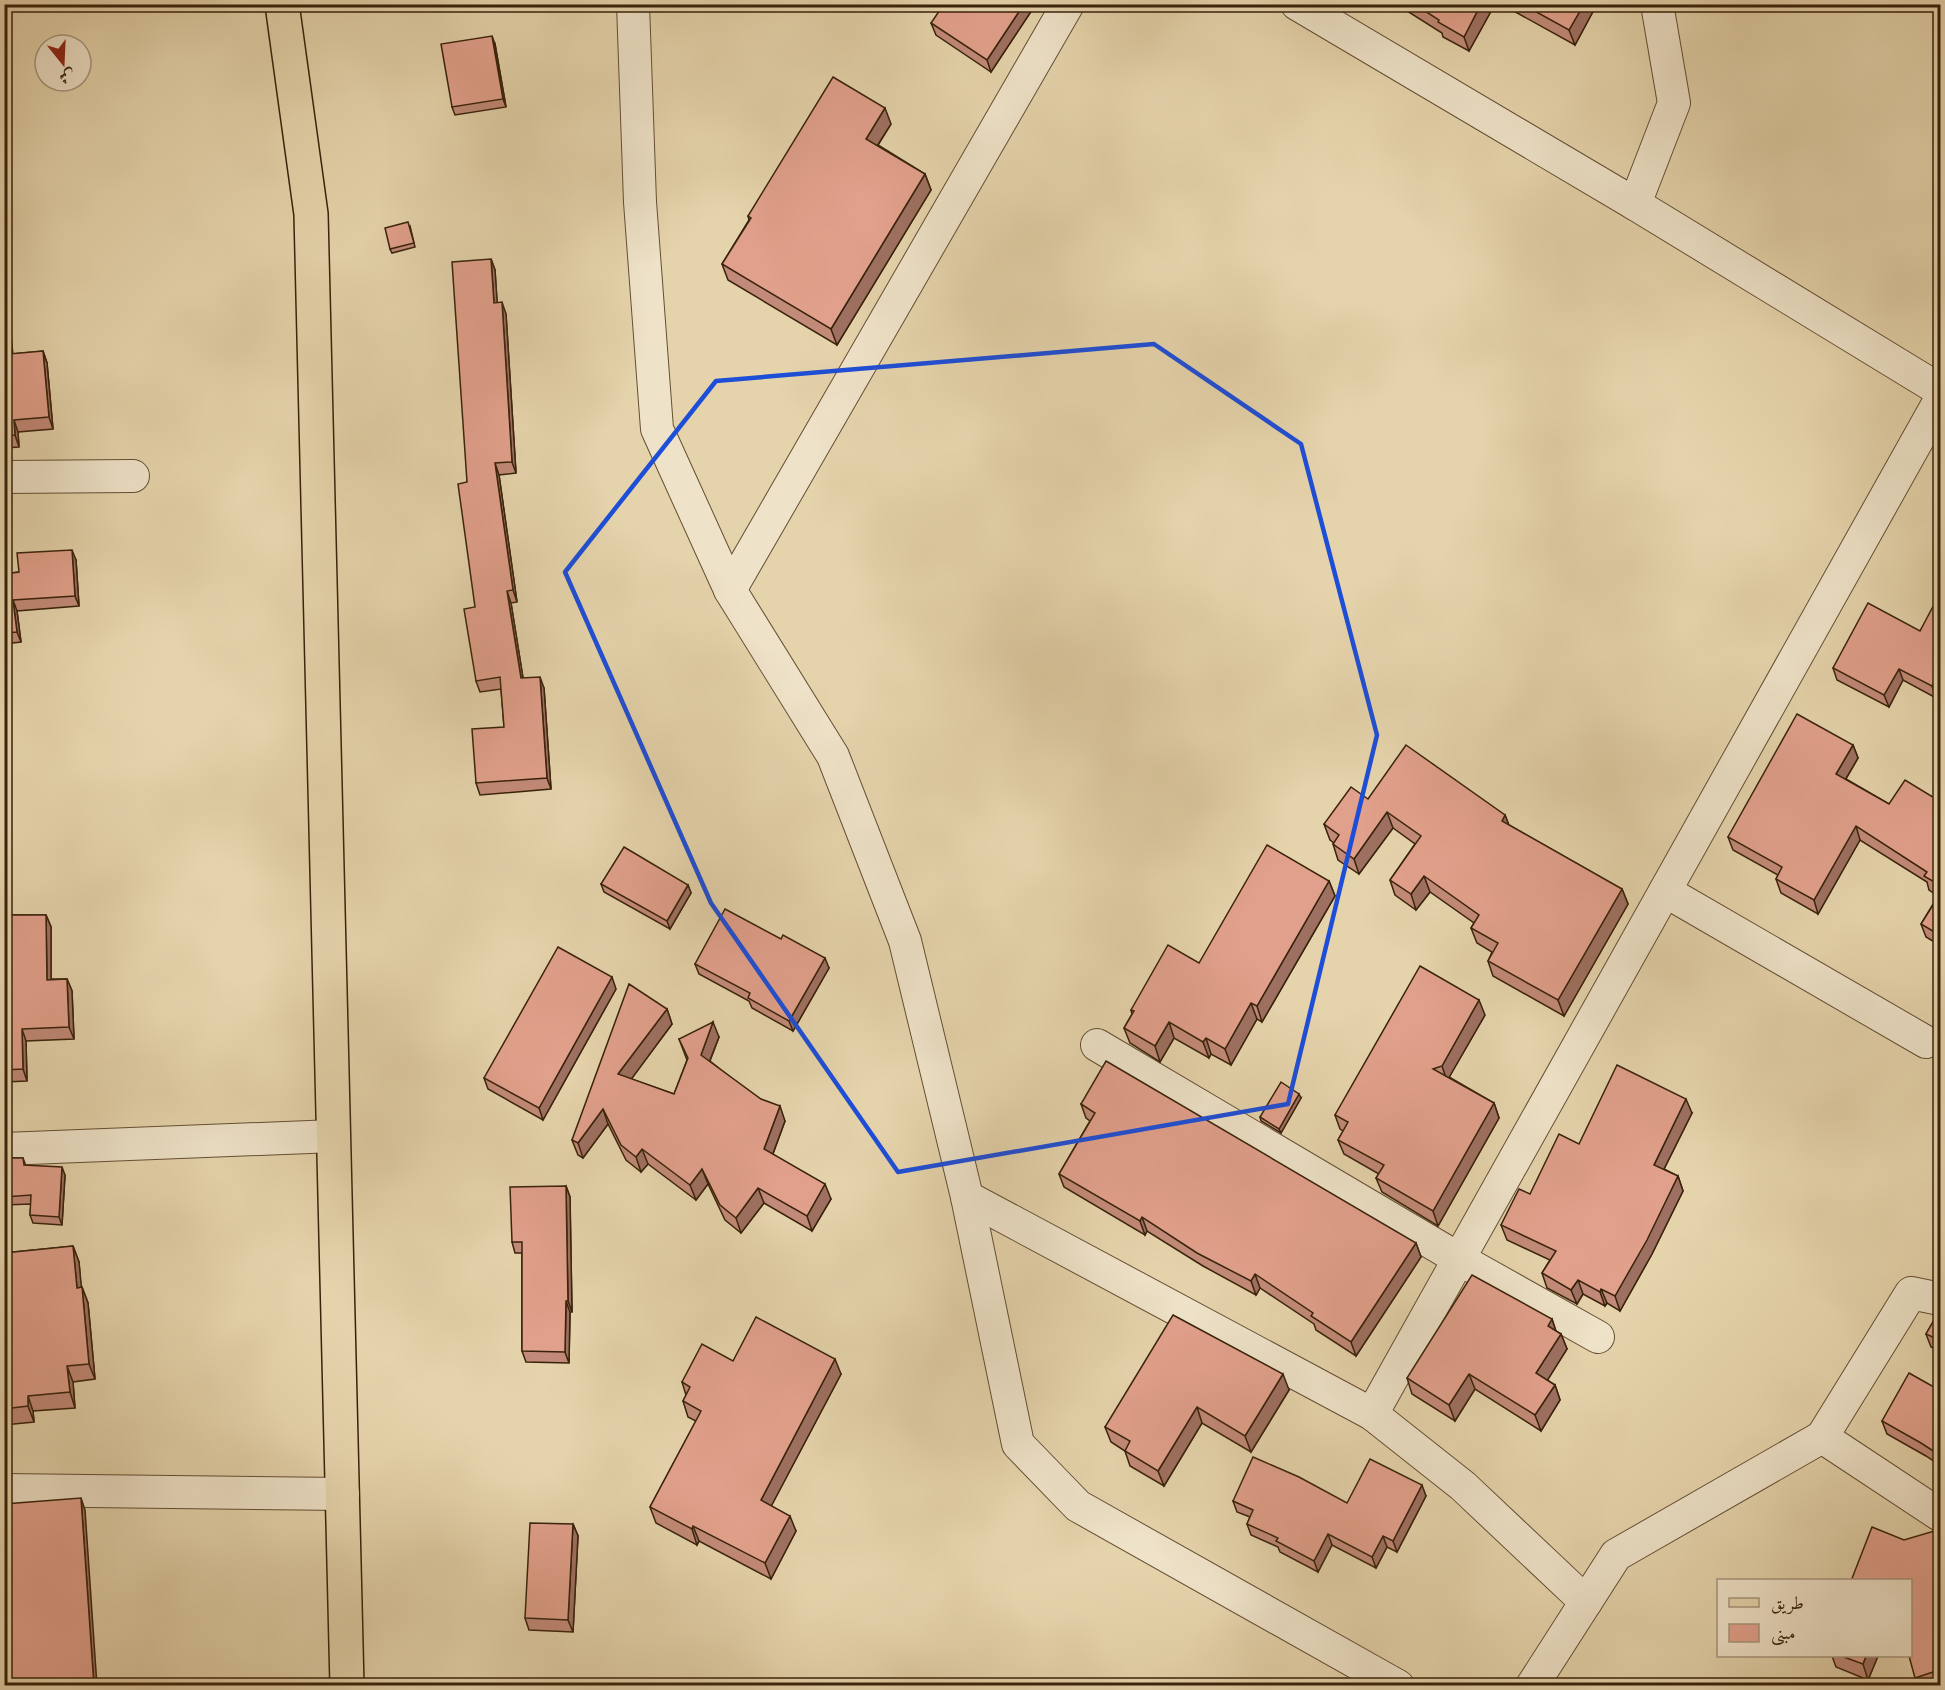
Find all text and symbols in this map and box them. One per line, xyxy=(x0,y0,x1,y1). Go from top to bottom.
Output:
north arrow xyxy=(33,33,93,93)
text: ش xyxy=(57,65,78,88)
legend xyxy=(1717,1579,1912,1657)
text: طريق xyxy=(1771,1593,1804,1615)
text: مبنى xyxy=(1771,1623,1796,1646)

